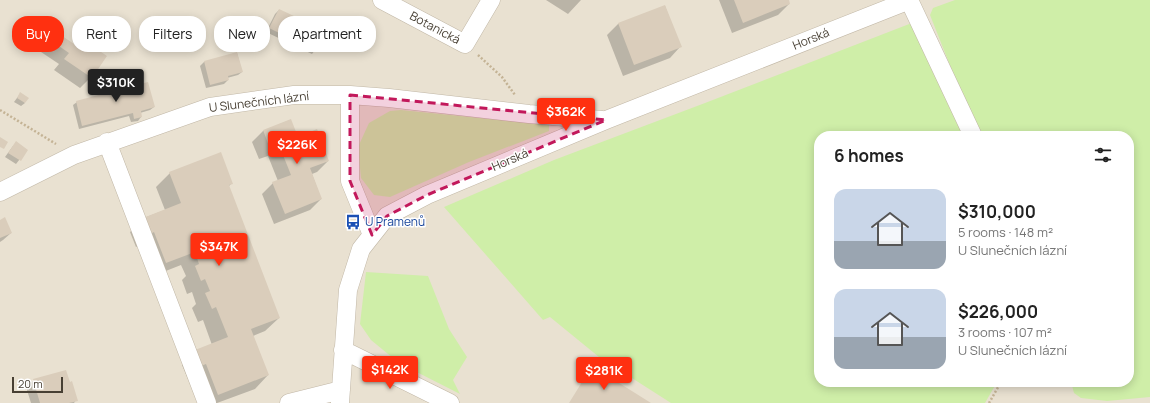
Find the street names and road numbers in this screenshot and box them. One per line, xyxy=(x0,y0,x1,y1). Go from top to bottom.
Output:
street label: Botanická xyxy=(407,7,464,48)
street label: Horská xyxy=(790,23,832,54)
street label: U Slunečních lázní xyxy=(208,87,310,116)
street label: Horská xyxy=(489,144,531,175)

